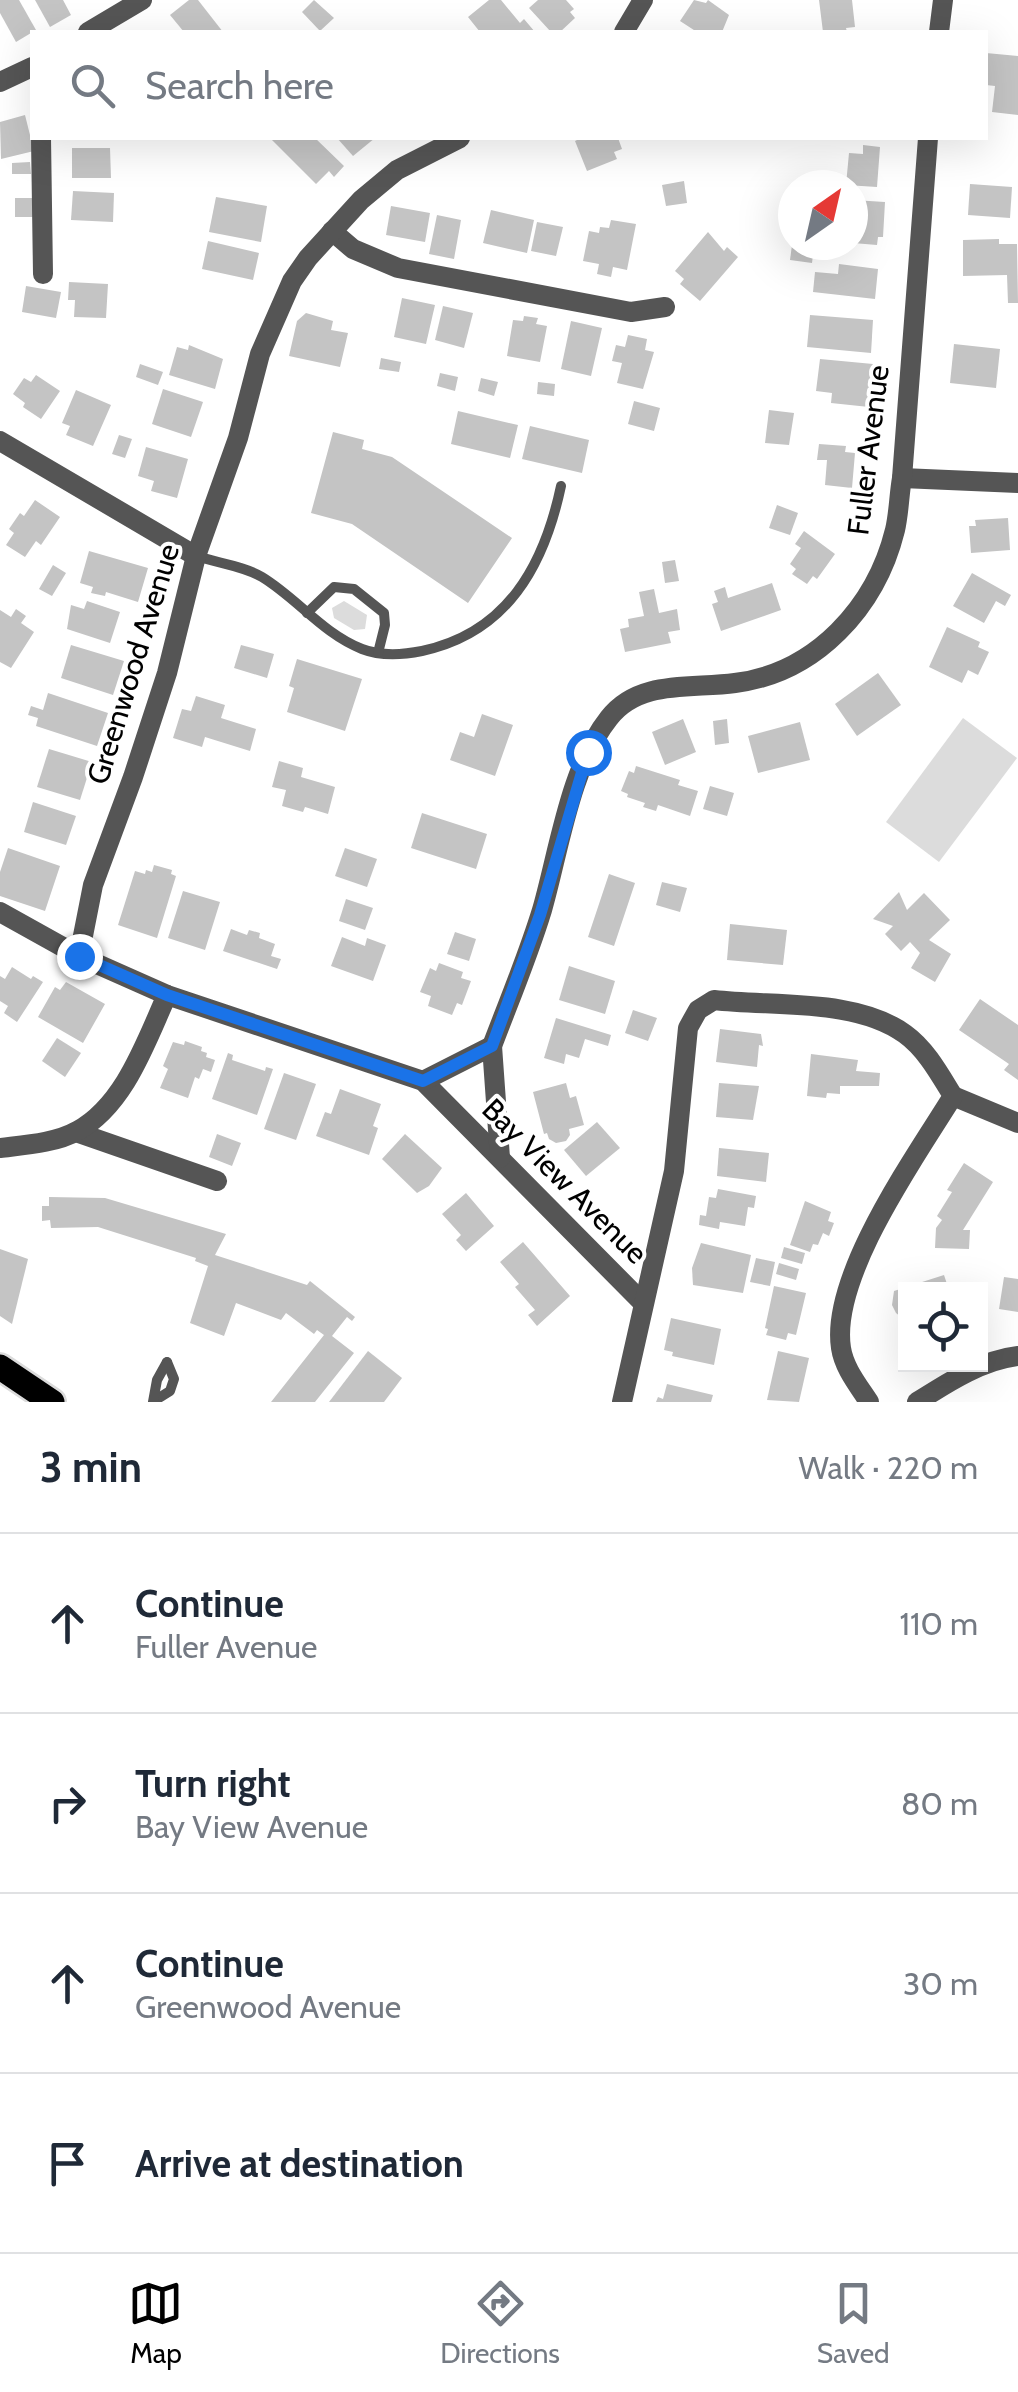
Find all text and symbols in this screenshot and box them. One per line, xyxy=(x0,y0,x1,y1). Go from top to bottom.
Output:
search box xyxy=(30,30,988,140)
icon: search xyxy=(65,58,120,113)
text: Search here xyxy=(145,62,334,109)
north arrow xyxy=(778,170,868,260)
street label: Fuller Avenue xyxy=(839,363,897,537)
street label: Greenwood Avenue xyxy=(79,539,187,789)
route start xyxy=(566,730,612,776)
route end xyxy=(57,934,103,980)
street label: Bay View Avenue xyxy=(475,1091,655,1271)
map controls xyxy=(898,1282,988,1372)
button: locate xyxy=(898,1282,988,1372)
text: 3 min xyxy=(40,1441,142,1493)
text: Walk · 220 m xyxy=(799,1448,978,1487)
text: Continue xyxy=(135,1580,284,1627)
icon: ahead xyxy=(40,1596,95,1651)
text: 110 m xyxy=(900,1604,978,1643)
text: Fuller Avenue xyxy=(135,1627,317,1666)
text: Turn right xyxy=(135,1760,291,1807)
icon: right xyxy=(40,1776,95,1831)
text: 80 m xyxy=(901,1784,978,1823)
text: Bay View Avenue xyxy=(135,1807,368,1846)
text: Continue xyxy=(135,1940,284,1987)
icon: ahead xyxy=(40,1956,95,2011)
text: 30 m xyxy=(903,1964,978,2003)
text: Greenwood Avenue xyxy=(135,1987,401,2026)
icon: arrive xyxy=(40,2136,95,2191)
text: Arrive at destination xyxy=(135,2140,464,2187)
tab: Map xyxy=(128,2276,183,2370)
tab: Directions xyxy=(440,2276,560,2370)
tab: Saved xyxy=(817,2276,890,2370)

